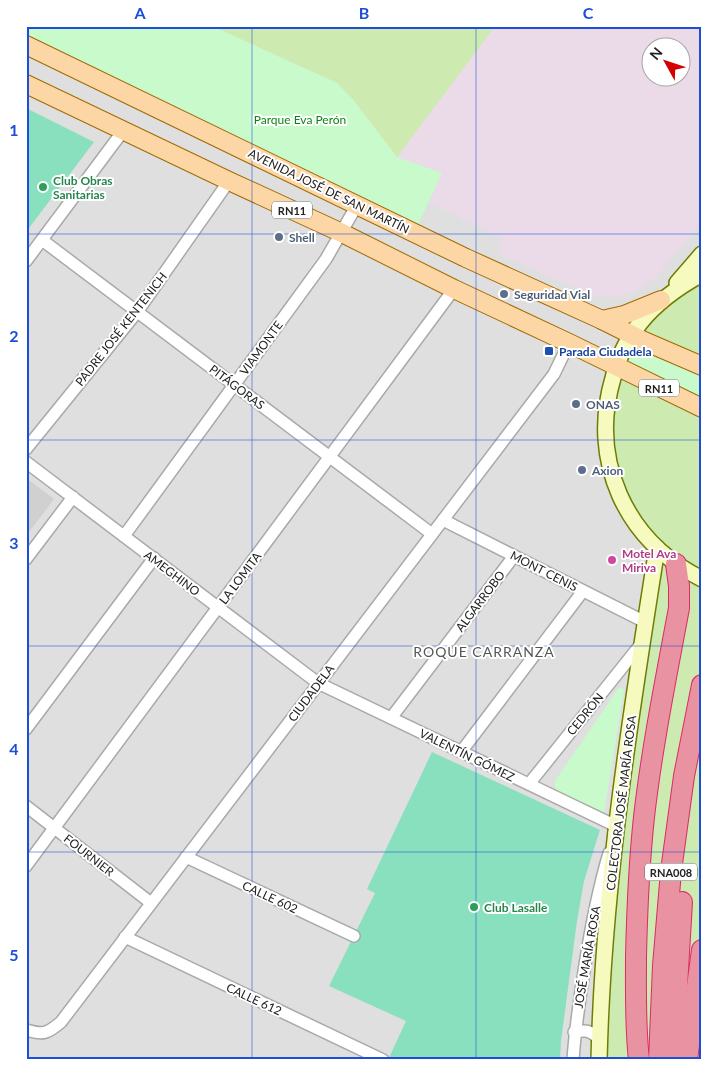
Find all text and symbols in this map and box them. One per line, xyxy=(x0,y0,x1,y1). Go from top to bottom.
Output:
text: A xyxy=(133,3,146,22)
text: B xyxy=(359,3,369,22)
text: C xyxy=(583,3,594,22)
north arrow xyxy=(640,38,690,88)
text: N xyxy=(646,44,666,63)
park label: Parque Eva Perón xyxy=(254,112,346,127)
text: 1 xyxy=(9,120,19,139)
street label: AVENIDA JOSÉ DE SAN MARTÍN xyxy=(246,145,412,237)
place label: Club Obras Sanitarias xyxy=(53,173,113,202)
marker: Club Obras Sanitarias xyxy=(37,181,49,193)
road number: RN11 xyxy=(272,202,312,218)
place label: Shell xyxy=(289,230,315,245)
marker: Shell xyxy=(273,231,285,243)
street label: PADRE JOSÉ KENTENICH xyxy=(72,269,170,389)
place label: Seguridad Vial xyxy=(514,287,590,302)
marker: Seguridad Vial xyxy=(498,288,510,300)
street label: VIAMONTE xyxy=(236,318,286,378)
text: 2 xyxy=(9,326,19,345)
place label: Parada Ciudadela xyxy=(559,344,652,359)
marker: Parada Ciudadela xyxy=(543,345,555,357)
street label: PITÁGORAS xyxy=(206,361,268,413)
road number: RN11 xyxy=(639,379,679,396)
place label: ONAS xyxy=(586,397,620,412)
marker: ONAS xyxy=(570,398,582,410)
place label: Axion xyxy=(591,463,624,478)
marker: Axion xyxy=(576,464,588,476)
text: 3 xyxy=(9,533,19,552)
place label: Motel Ava Miriva xyxy=(622,546,676,575)
street label: AMEGHINO xyxy=(141,547,203,599)
street label: LA LOMITA xyxy=(216,548,265,607)
street label: MONT CENIS xyxy=(508,548,580,594)
marker: Motel Ava Miriva xyxy=(606,554,618,566)
street label: ALGARROBO xyxy=(452,567,508,635)
district label: ROQUE CARRANZA xyxy=(413,643,555,660)
street label: CIUDADELA xyxy=(285,661,338,724)
street label: CEDRÓN xyxy=(563,690,607,738)
street label: COLECTORA JOSÉ MARÍA ROSA xyxy=(603,714,639,891)
street label: VALENTÍN GÓMEZ xyxy=(417,725,517,785)
text: 4 xyxy=(9,739,19,758)
street label: FOURNIER xyxy=(61,831,117,880)
road number: RNA008 xyxy=(645,864,697,880)
street label: CALLE 602 xyxy=(240,878,300,916)
place label: Club Lasalle xyxy=(484,900,548,915)
marker: Club Lasalle xyxy=(468,901,480,913)
street label: JOSÉ MARÍA ROSA xyxy=(571,904,604,1009)
text: 5 xyxy=(9,945,19,964)
street label: CALLE 612 xyxy=(224,980,284,1018)

